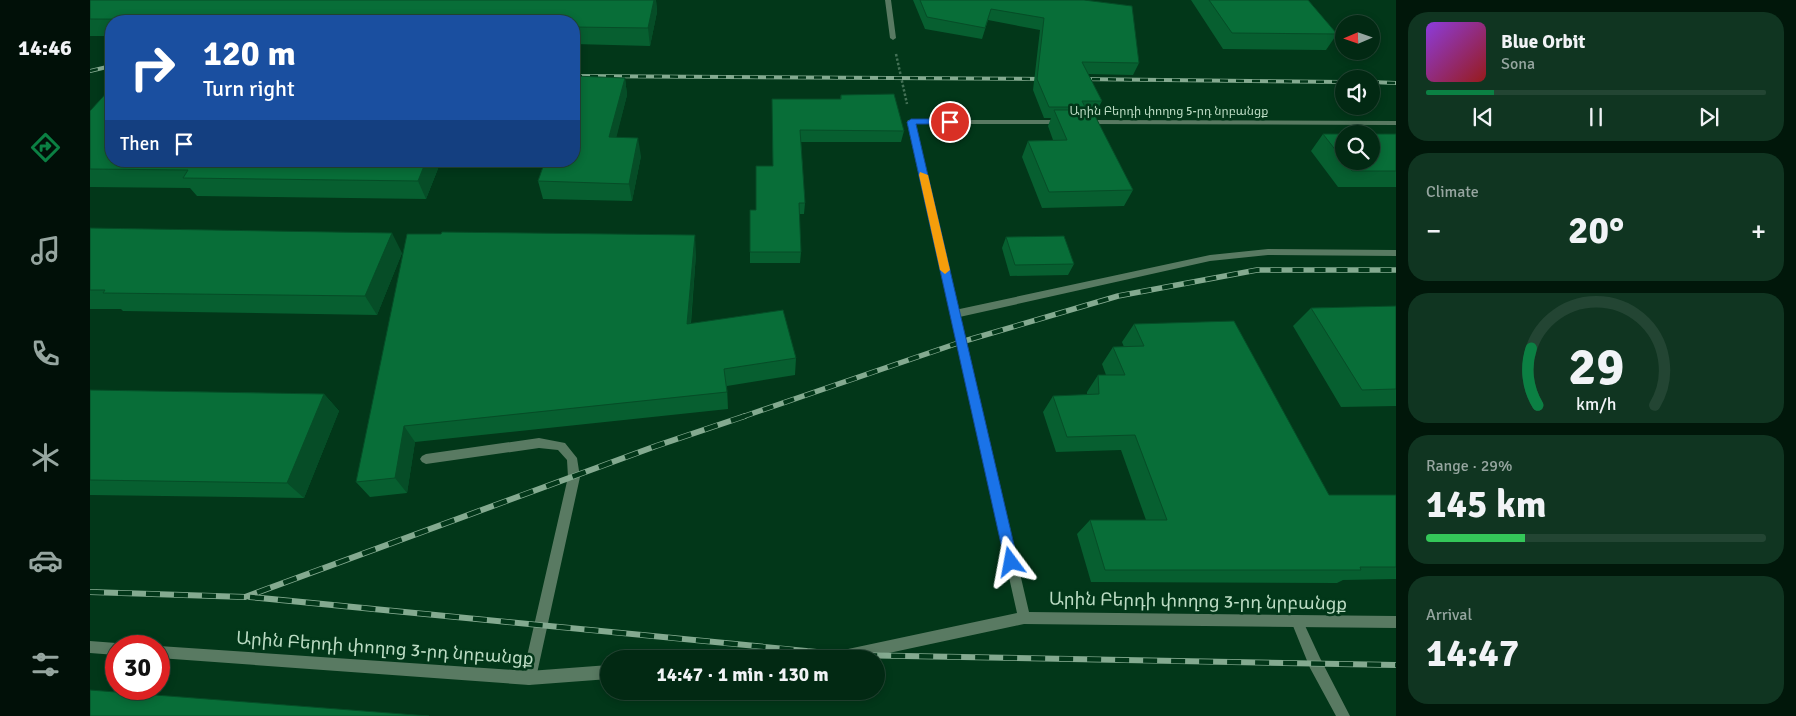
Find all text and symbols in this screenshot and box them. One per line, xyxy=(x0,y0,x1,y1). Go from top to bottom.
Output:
north arrow xyxy=(1335,15,1380,60)
map controls xyxy=(1335,15,1380,170)
text: Blue Orbit xyxy=(1501,30,1585,54)
text: 120 m xyxy=(203,32,296,75)
text: 14:46 xyxy=(18,34,72,61)
icon: right xyxy=(120,35,185,100)
text: Sona xyxy=(1501,54,1535,74)
button: sound xyxy=(1335,70,1380,115)
text: Turn right xyxy=(203,75,295,102)
pin xyxy=(929,101,971,143)
icon: previous xyxy=(1469,103,1497,131)
icon: pause xyxy=(1582,103,1610,131)
icon: next xyxy=(1695,103,1723,131)
street label: Արին Բերդի փողոց 5-րդ նրբանցք xyxy=(1070,104,1268,119)
icon: arrive xyxy=(936,108,964,136)
button: search xyxy=(1335,125,1380,170)
icon: directions xyxy=(28,130,63,165)
icon: arrive xyxy=(170,130,198,158)
text: Then xyxy=(120,132,160,156)
text: Climate xyxy=(1426,182,1479,202)
text: 20° xyxy=(1568,207,1624,254)
text: − xyxy=(1426,214,1441,248)
text: + xyxy=(1751,214,1766,248)
icon: music xyxy=(28,233,63,268)
text: 29 xyxy=(1568,335,1624,399)
icon: phone xyxy=(28,336,63,371)
text: km/h xyxy=(1576,393,1616,415)
icon: climate xyxy=(28,440,63,475)
text: Range · 29% xyxy=(1426,456,1512,476)
text: 145 km xyxy=(1426,481,1547,528)
position arrow xyxy=(984,535,1036,587)
icon: car xyxy=(28,543,63,578)
street label: Արին Բերդի փողոց 3-րդ նրբանցք xyxy=(1049,587,1347,615)
text: Arrival xyxy=(1426,605,1472,625)
street label: Արին Բերդի փողոց 3-րդ նրբանցք xyxy=(236,627,534,669)
text: 14:47 xyxy=(1426,630,1519,677)
speed limit sign: 30 xyxy=(105,635,170,700)
icon: filters xyxy=(28,647,63,682)
text: 14:47 · 1 min · 130 m xyxy=(656,663,829,687)

